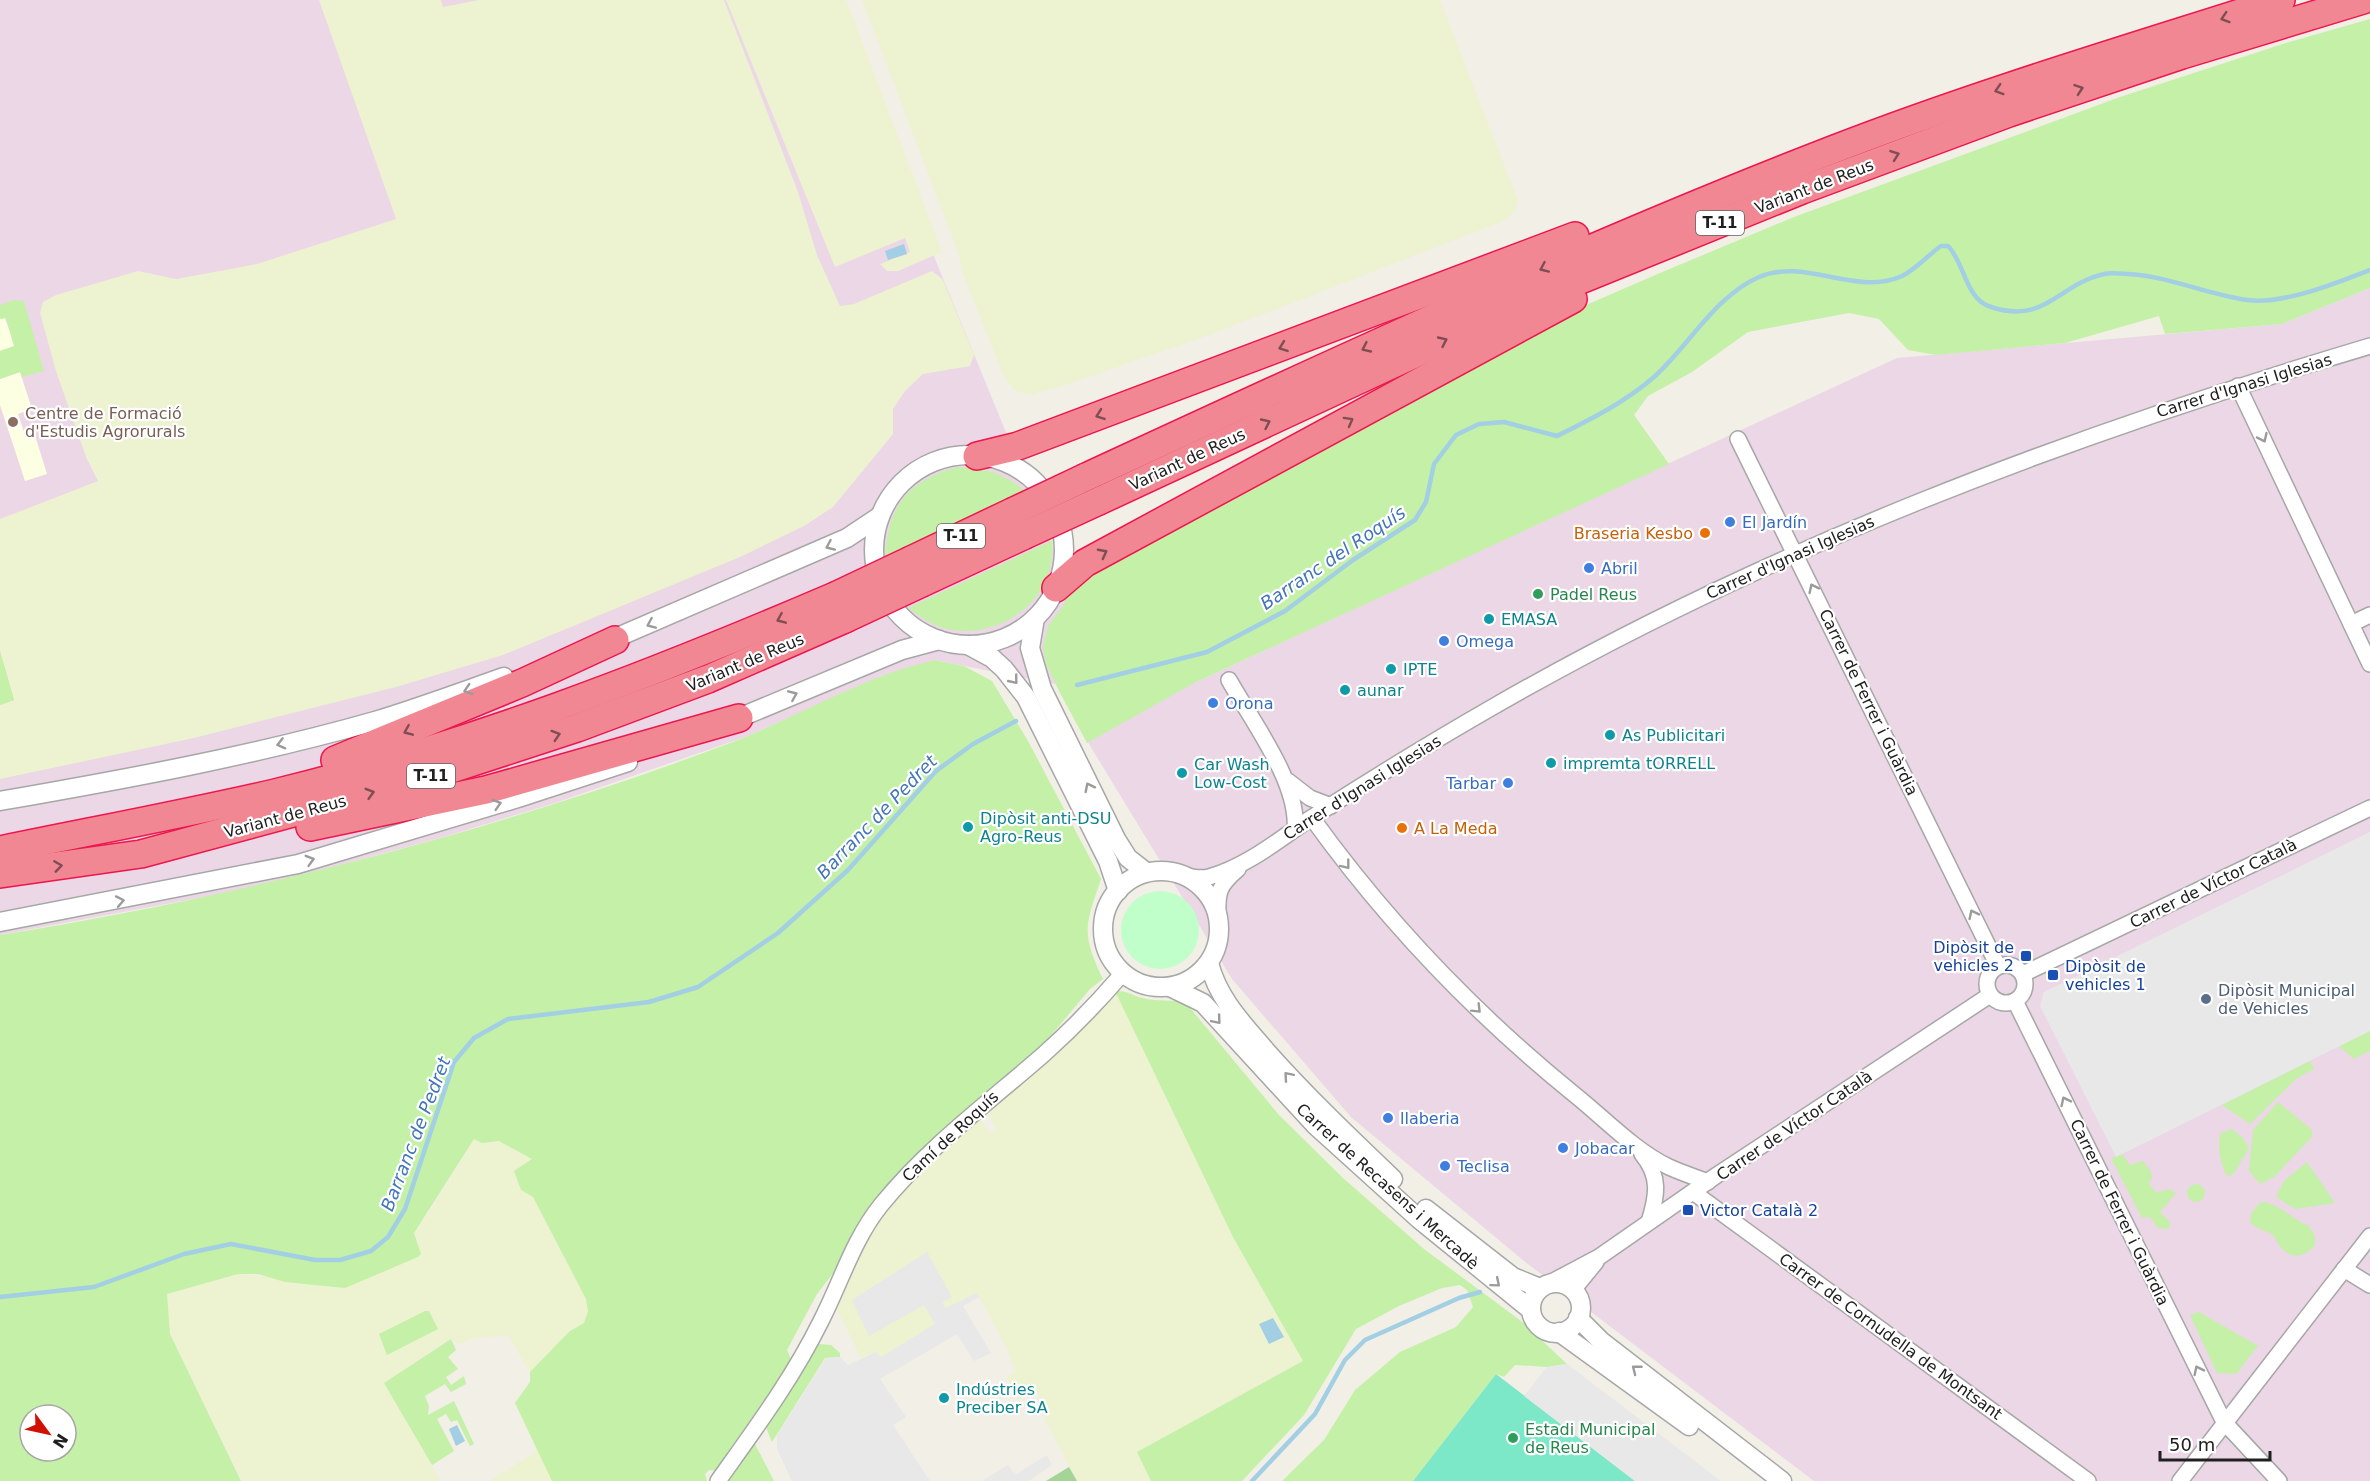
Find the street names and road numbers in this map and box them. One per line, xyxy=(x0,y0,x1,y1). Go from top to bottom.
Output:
street label: Variant de Reus xyxy=(1752,155,1876,218)
road number: T-11 xyxy=(1696,211,1744,235)
street label: Carrer d'Ignasi Iglesias xyxy=(2154,350,2334,421)
street label: Variant de Reus xyxy=(1126,424,1248,495)
street label: Carrer d'Ignasi Iglesias xyxy=(1703,512,1877,603)
road number: T-11 xyxy=(937,524,985,548)
street label: Carrer de Ferrer i Guàrdia xyxy=(1815,606,1922,798)
street label: Variant de Reus xyxy=(684,629,807,696)
street label: Carrer d'Ignasi Iglesias xyxy=(1280,731,1445,844)
road number: T-11 xyxy=(407,764,455,788)
street label: Variant de Reus xyxy=(222,791,348,842)
street label: Carrer de Víctor Català xyxy=(2127,835,2300,932)
street label: Carrer de Víctor Català xyxy=(1713,1066,1876,1185)
street label: Camí de Roquís xyxy=(898,1087,1002,1186)
street label: Carrer de Recasens i Mercadè xyxy=(1293,1099,1483,1273)
street label: Carrer de Ferrer i Guàrdia xyxy=(2066,1116,2173,1308)
street label: Carrer de Cornudella de Montsant xyxy=(1775,1249,2006,1424)

